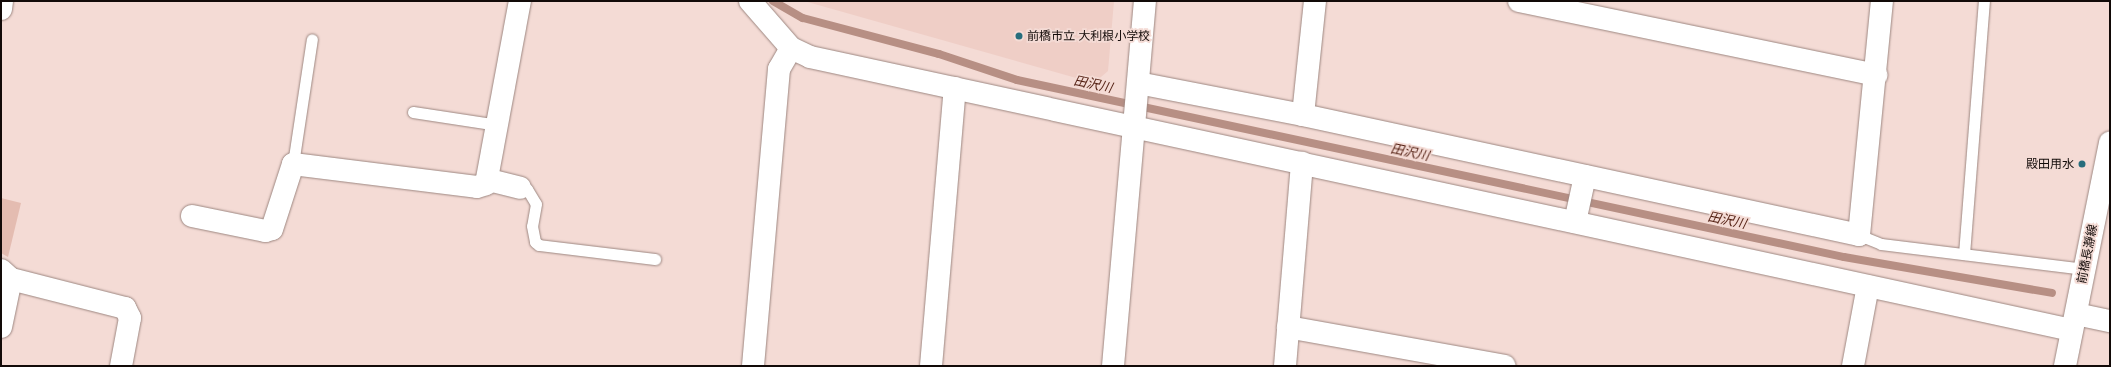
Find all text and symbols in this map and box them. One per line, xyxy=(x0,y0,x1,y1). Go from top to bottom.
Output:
place label: 前橋市立 大利根小学校 xyxy=(1027,29,1150,43)
marker: 前橋市立 大利根小学校 xyxy=(1014,31,1024,41)
water label: 田沢川 xyxy=(1072,72,1114,96)
water label: 田沢川 xyxy=(1389,140,1431,164)
place label: 殿田用水 xyxy=(2026,157,2074,171)
marker: 殿田用水 xyxy=(2077,159,2087,169)
water label: 田沢川 xyxy=(1706,208,1748,232)
street label: 前橋長瀞線 xyxy=(2074,223,2100,285)

